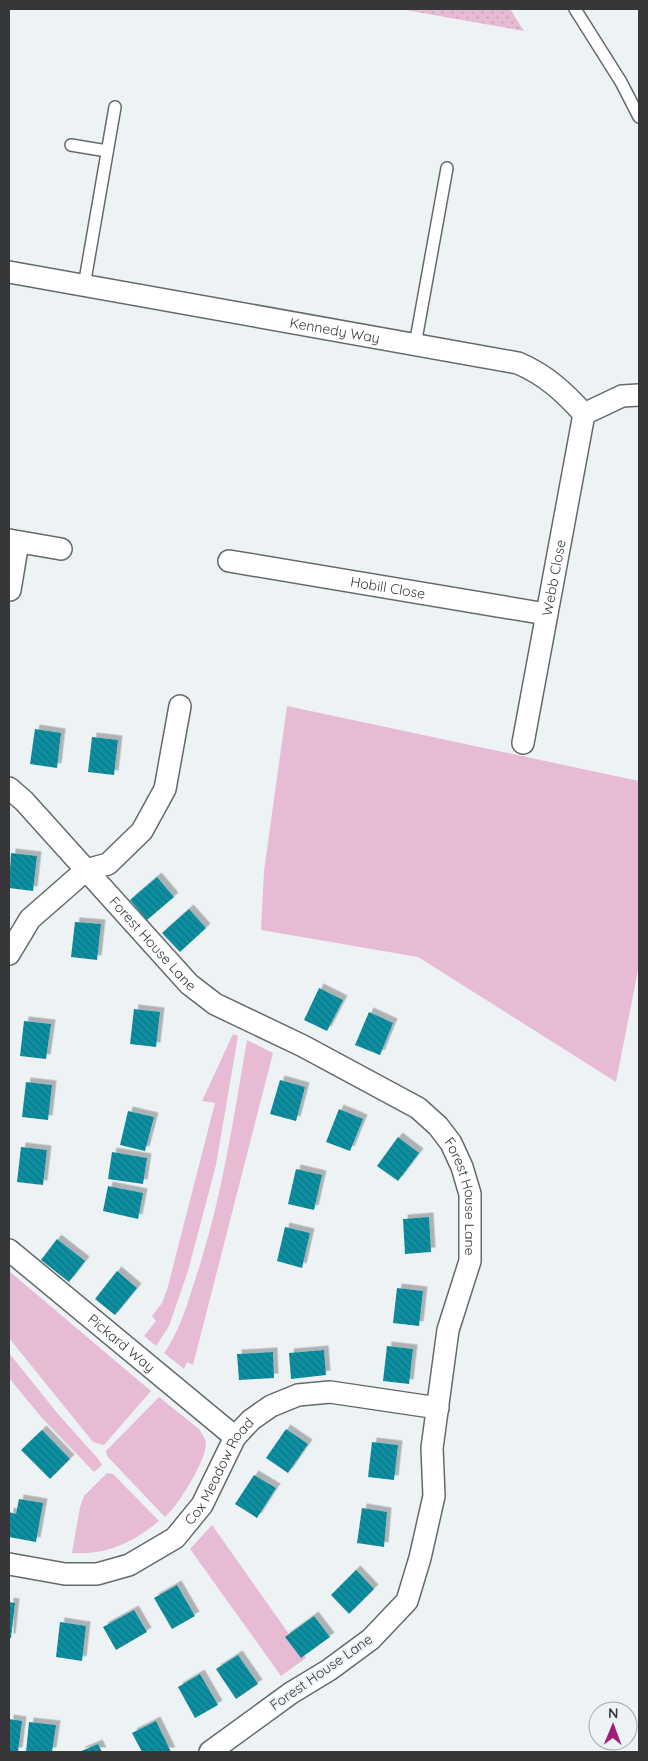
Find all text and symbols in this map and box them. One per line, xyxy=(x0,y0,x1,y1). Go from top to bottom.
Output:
street label: Kennedy Way xyxy=(288,313,381,347)
street label: Webb Close xyxy=(538,538,570,617)
street label: Hobill Close xyxy=(349,572,427,603)
street label: Forest House Lane xyxy=(105,893,200,995)
street label: Forest House Lane xyxy=(441,1133,480,1256)
street label: Pickard Way xyxy=(84,1310,159,1376)
street label: Cox Meadow Road xyxy=(180,1414,258,1529)
street label: Forest House Lane xyxy=(266,1630,376,1714)
north arrow xyxy=(588,1701,638,1751)
text: N xyxy=(608,1704,619,1722)

